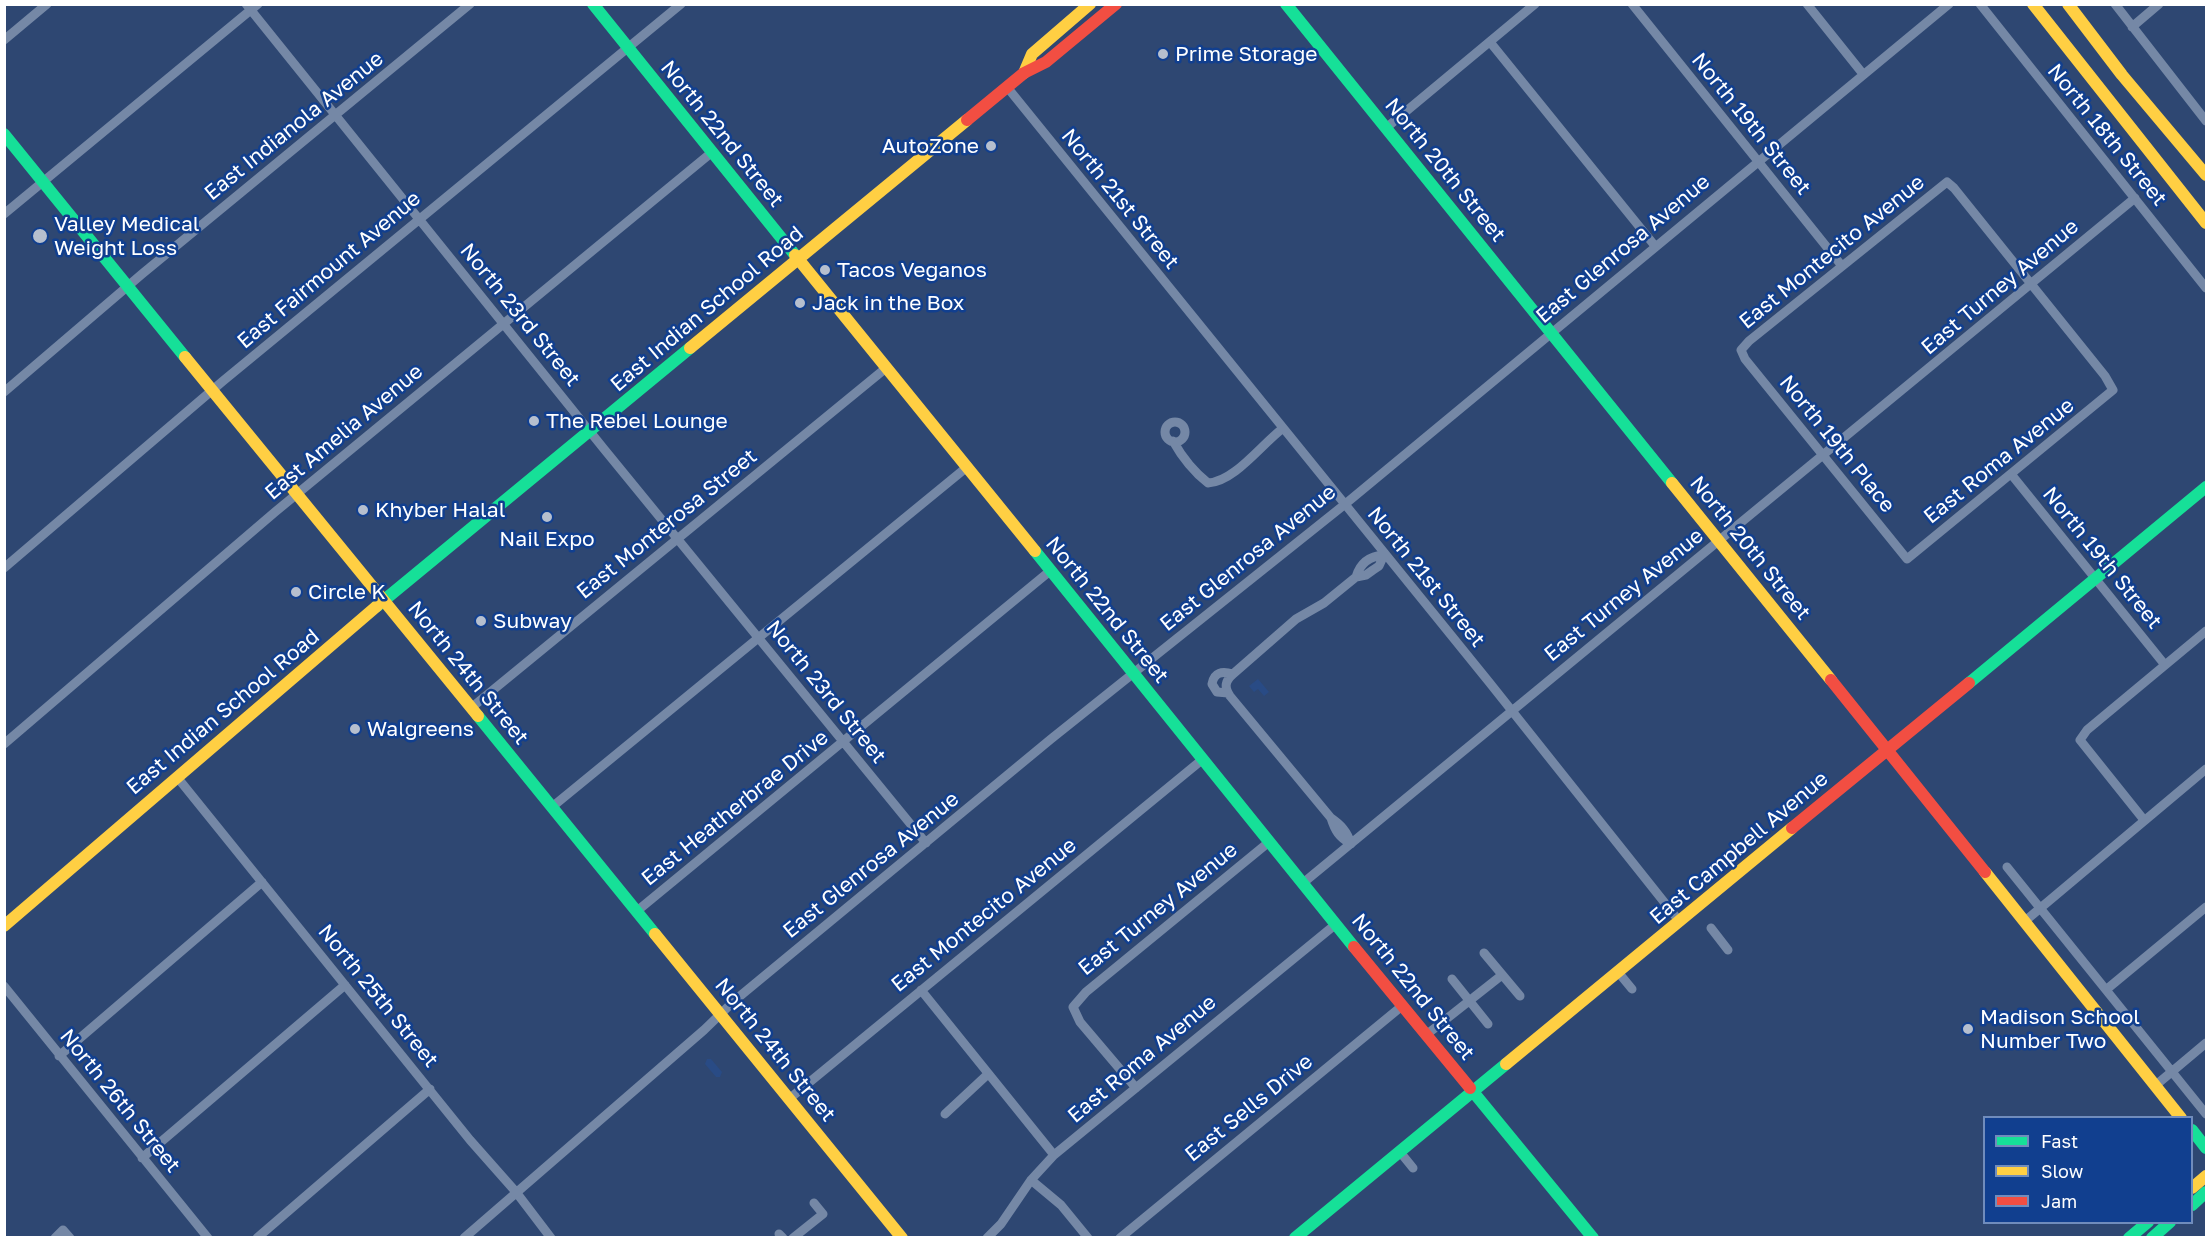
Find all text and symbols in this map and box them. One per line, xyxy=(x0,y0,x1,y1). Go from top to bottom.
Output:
place label: Prime Storage xyxy=(1175,41,1318,67)
street label: East Indianola Avenue xyxy=(200,46,388,206)
marker: Prime Storage xyxy=(1156,47,1170,61)
street label: North 19th Street xyxy=(1686,48,1816,200)
street label: North 22nd Street xyxy=(655,56,789,212)
street label: North 18th Street xyxy=(2042,59,2172,211)
street label: North 20th Street xyxy=(1379,93,1511,247)
street label: North 21st Street xyxy=(1056,124,1184,274)
place label: AutoZone xyxy=(882,133,979,159)
marker: AutoZone xyxy=(984,139,998,153)
street label: East Glenrosa Avenue xyxy=(1531,169,1715,329)
street label: East Montecito Avenue xyxy=(1734,170,1930,334)
street label: East Fairmount Avenue xyxy=(232,186,426,354)
place label: Valley Medical Weight Loss xyxy=(54,211,199,261)
street label: East Turney Avenue xyxy=(1916,214,2084,360)
street label: East Indian School Road xyxy=(606,221,808,397)
marker: Valley Medical Weight Loss xyxy=(31,227,49,245)
street label: North 23rd Street xyxy=(455,238,585,392)
place label: Tacos Veganos xyxy=(837,257,987,283)
marker: Tacos Veganos xyxy=(818,263,832,277)
place label: Jack in the Box xyxy=(812,290,964,316)
marker: Jack in the Box xyxy=(793,296,807,310)
street label: East Amelia Avenue xyxy=(260,359,428,505)
street label: North 19th Place xyxy=(1774,370,1900,518)
street label: East Roma Avenue xyxy=(1919,393,2079,529)
place label: The Rebel Lounge xyxy=(546,408,728,434)
marker: The Rebel Lounge xyxy=(527,414,541,428)
street label: East Monterosa Street xyxy=(572,444,762,604)
street label: North 20th Street xyxy=(1684,471,1816,625)
street label: East Glenrosa Avenue xyxy=(1155,479,1341,637)
street label: North 19th Street xyxy=(2037,482,2167,634)
place label: Khyber Halal xyxy=(375,497,505,523)
street label: North 21st Street xyxy=(1362,502,1490,652)
marker: Khyber Halal xyxy=(356,503,370,517)
marker: Nail Expo xyxy=(540,510,554,524)
street label: East Turney Avenue xyxy=(1539,523,1709,667)
place label: Nail Expo xyxy=(499,526,595,552)
street label: North 22nd Street xyxy=(1040,532,1174,688)
place label: Circle K xyxy=(308,579,386,605)
marker: Circle K xyxy=(289,585,303,599)
street label: North 24th Street xyxy=(402,596,534,750)
place label: Subway xyxy=(493,608,572,634)
marker: Subway xyxy=(474,614,488,628)
street label: North 23rd Street xyxy=(761,615,891,769)
street label: East Indian School Road xyxy=(122,624,324,800)
place label: Walgreens xyxy=(367,716,474,742)
marker: Walgreens xyxy=(348,722,362,736)
street label: East Heatherbrae Drive xyxy=(637,725,833,891)
street label: East Campbell Avenue xyxy=(1645,766,1833,930)
street label: East Glenrosa Avenue xyxy=(778,786,964,944)
street label: East Montecito Avenue xyxy=(886,833,1082,997)
street label: East Turney Avenue xyxy=(1073,837,1243,981)
street label: North 22nd Street xyxy=(1346,909,1480,1065)
street label: North 25th Street xyxy=(313,919,443,1073)
street label: North 24th Street xyxy=(709,973,841,1127)
street label: East Roma Avenue xyxy=(1063,990,1221,1128)
place label: Madison School Number Two xyxy=(1980,1004,2140,1054)
marker: Madison School Number Two xyxy=(1961,1022,1975,1036)
street label: North 26th Street xyxy=(54,1024,186,1178)
street label: East Sells Drive xyxy=(1180,1049,1318,1167)
legend xyxy=(1983,1116,2193,1224)
text: Fast xyxy=(2041,1130,2078,1152)
text: Slow xyxy=(2041,1160,2083,1182)
text: Jam xyxy=(2041,1190,2077,1212)

